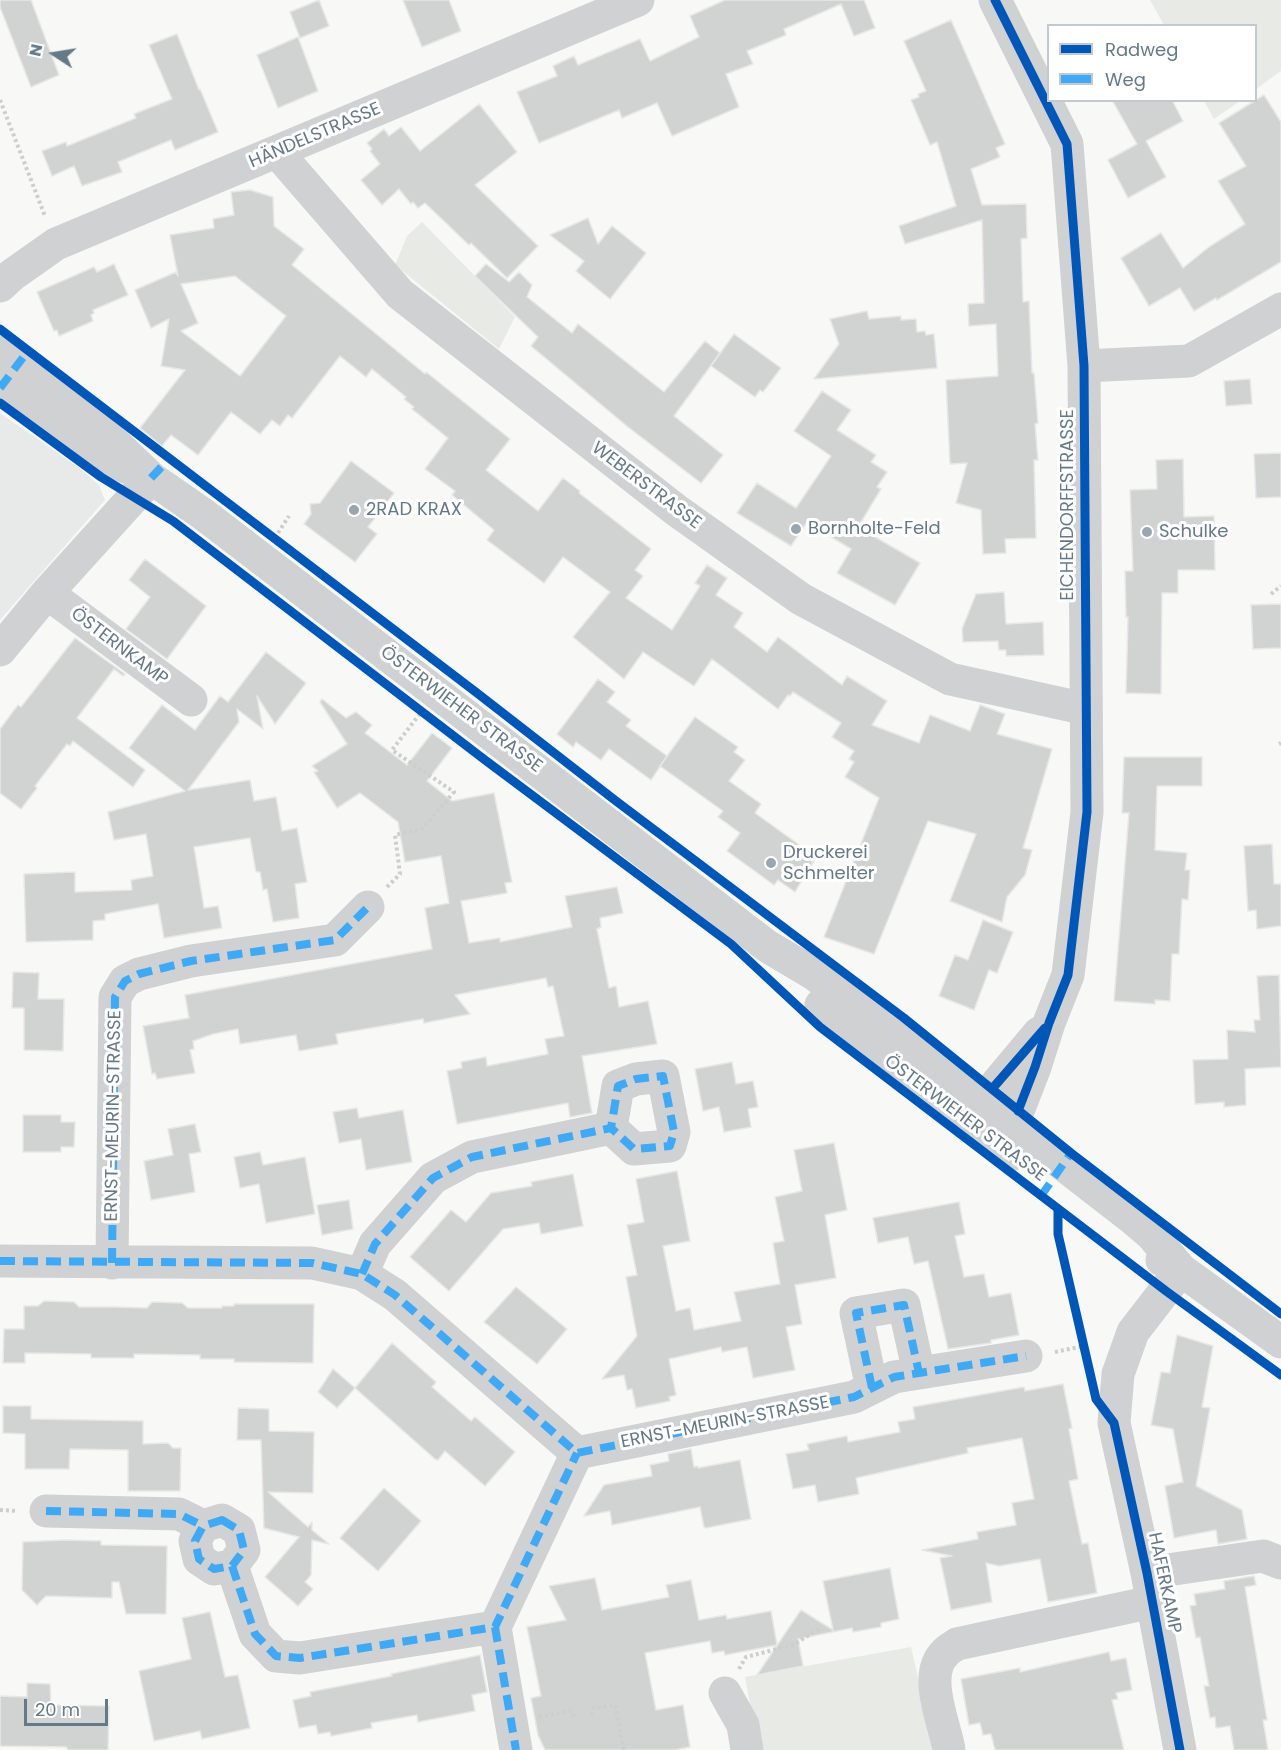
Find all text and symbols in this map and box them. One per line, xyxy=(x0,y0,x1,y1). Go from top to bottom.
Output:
north arrow xyxy=(24,24,84,84)
legend xyxy=(1047,24,1257,102)
text: Radweg xyxy=(1105,37,1178,62)
text: N xyxy=(23,42,48,58)
text: Weg xyxy=(1105,67,1146,92)
street label: HÄNDELSTRASSE xyxy=(246,99,384,173)
street label: EICHENDORFFSTRASSE xyxy=(1057,409,1079,601)
street label: WEBERSTRASSE xyxy=(587,438,705,534)
place label: 2RAD KRAX xyxy=(366,499,462,521)
marker: 2RAD KRAX xyxy=(347,503,361,517)
place label: Bornholte-Feld xyxy=(808,518,941,540)
place label: Schulke xyxy=(1159,521,1228,543)
marker: Bornholte-Feld xyxy=(789,522,803,536)
marker: Schulke xyxy=(1140,525,1154,539)
street label: ÖSTERNKAMP xyxy=(66,603,172,691)
street label: ÖSTERWIEHER STRASSE xyxy=(376,642,546,778)
place label: Druckerei Schmelter xyxy=(783,842,875,884)
marker: Druckerei Schmelter xyxy=(764,856,778,870)
street label: ERNST-MEURIN-STRASSE xyxy=(101,1010,127,1222)
street label: ÖSTERWIEHER STRASSE xyxy=(880,1051,1050,1187)
street label: ERNST-MEURIN-STRASSE xyxy=(619,1392,831,1454)
street label: HAFERKAMP xyxy=(1143,1531,1185,1635)
scale bar xyxy=(27,1687,111,1725)
text: 20 m xyxy=(35,1697,80,1722)

